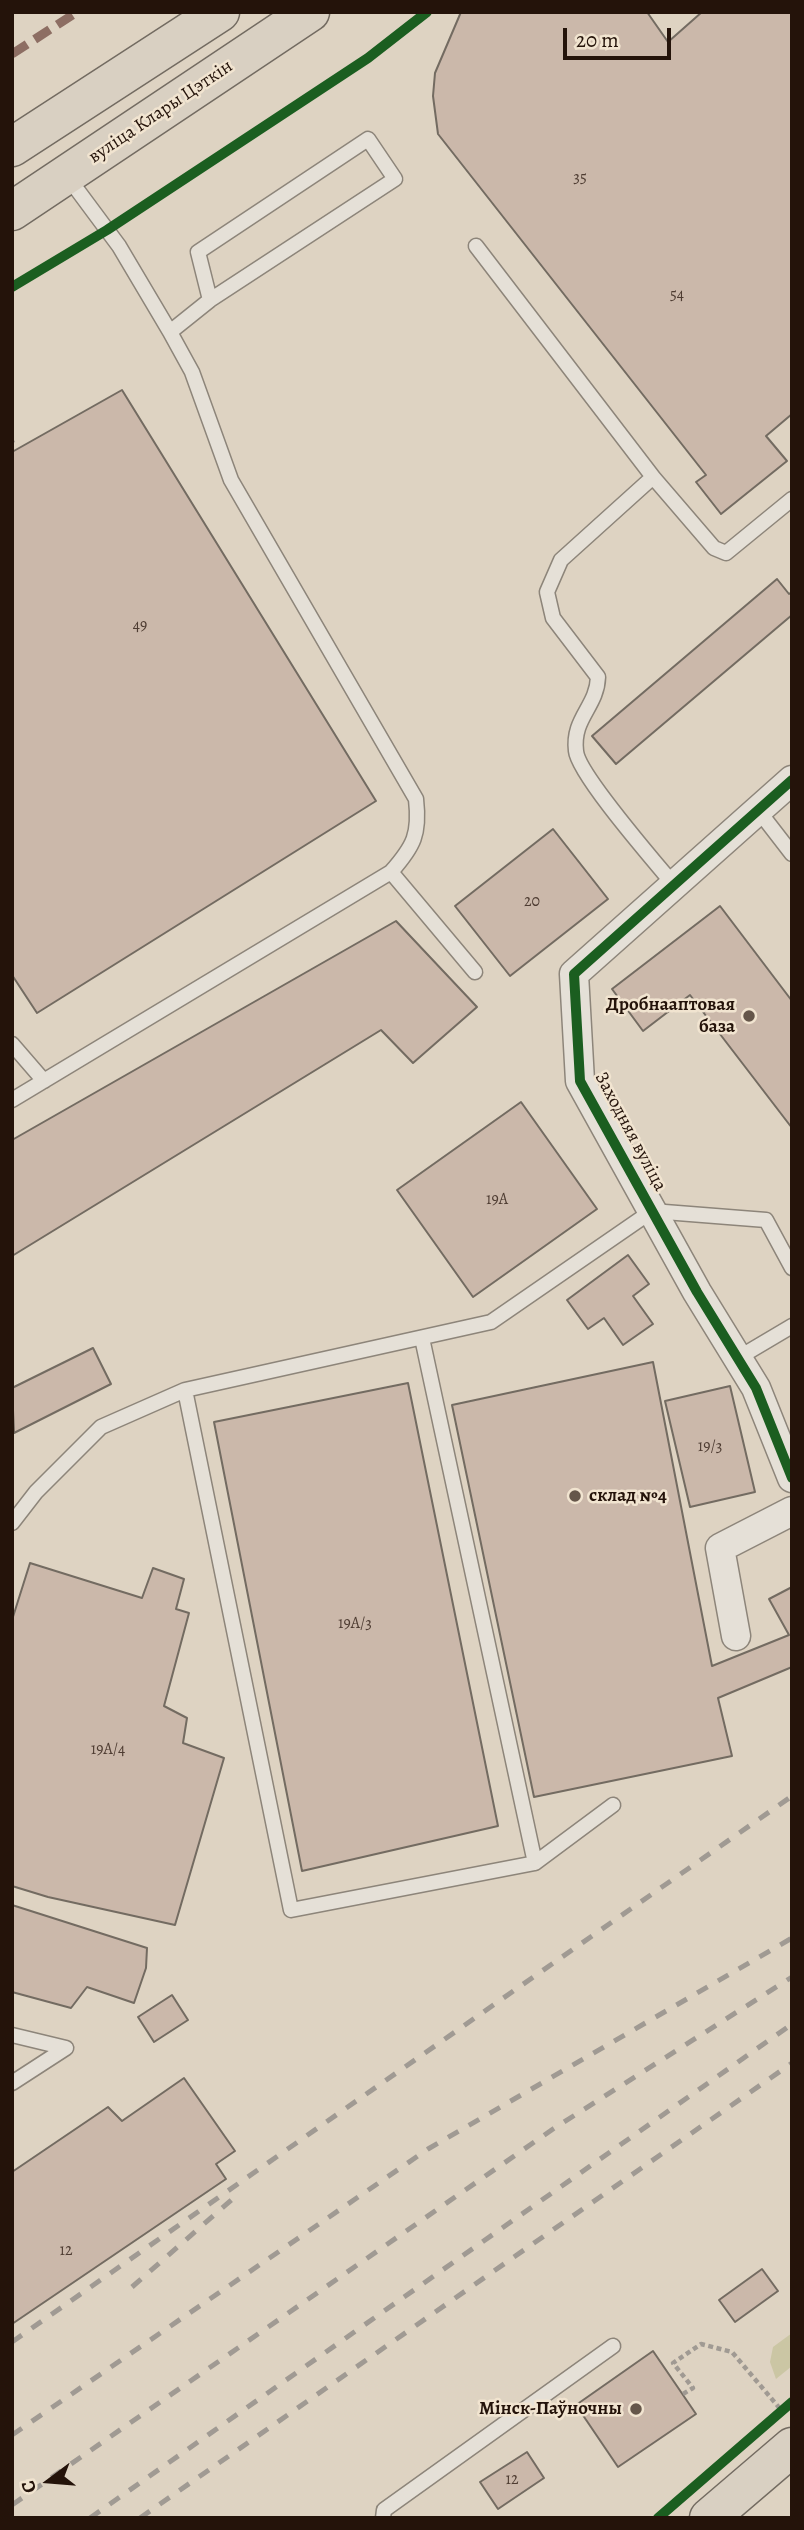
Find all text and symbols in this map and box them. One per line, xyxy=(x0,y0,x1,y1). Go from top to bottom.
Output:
scale bar xyxy=(566,14,674,58)
text: 20 m xyxy=(576,26,619,54)
street label: вуліца Клары Цэткін xyxy=(84,55,238,169)
house number: 35 xyxy=(573,168,587,188)
house number: 54 xyxy=(670,285,684,305)
house number: 49 xyxy=(133,616,147,636)
house number: 20 xyxy=(524,892,540,912)
place label: Дробнааптовая база xyxy=(606,994,735,1038)
marker: Дробнааптовая база xyxy=(741,1008,757,1024)
street label: Заходняя вуліца xyxy=(589,1069,671,1195)
house number: 19А xyxy=(486,1190,508,1210)
house number: 19/3 xyxy=(698,1437,722,1457)
place label: склад №4 xyxy=(589,1485,667,1507)
marker: склад №4 xyxy=(567,1488,583,1504)
house number: 19А/3 xyxy=(338,1614,372,1634)
house number: 19А/4 xyxy=(91,1740,125,1760)
house number: 12 xyxy=(59,2241,73,2261)
place label: Мінск-Паўночны xyxy=(479,2398,622,2420)
marker: Мінск-Паўночны xyxy=(628,2401,644,2417)
north arrow xyxy=(14,2446,84,2516)
house number: 12 xyxy=(505,2470,519,2490)
text: С xyxy=(15,2478,43,2496)

